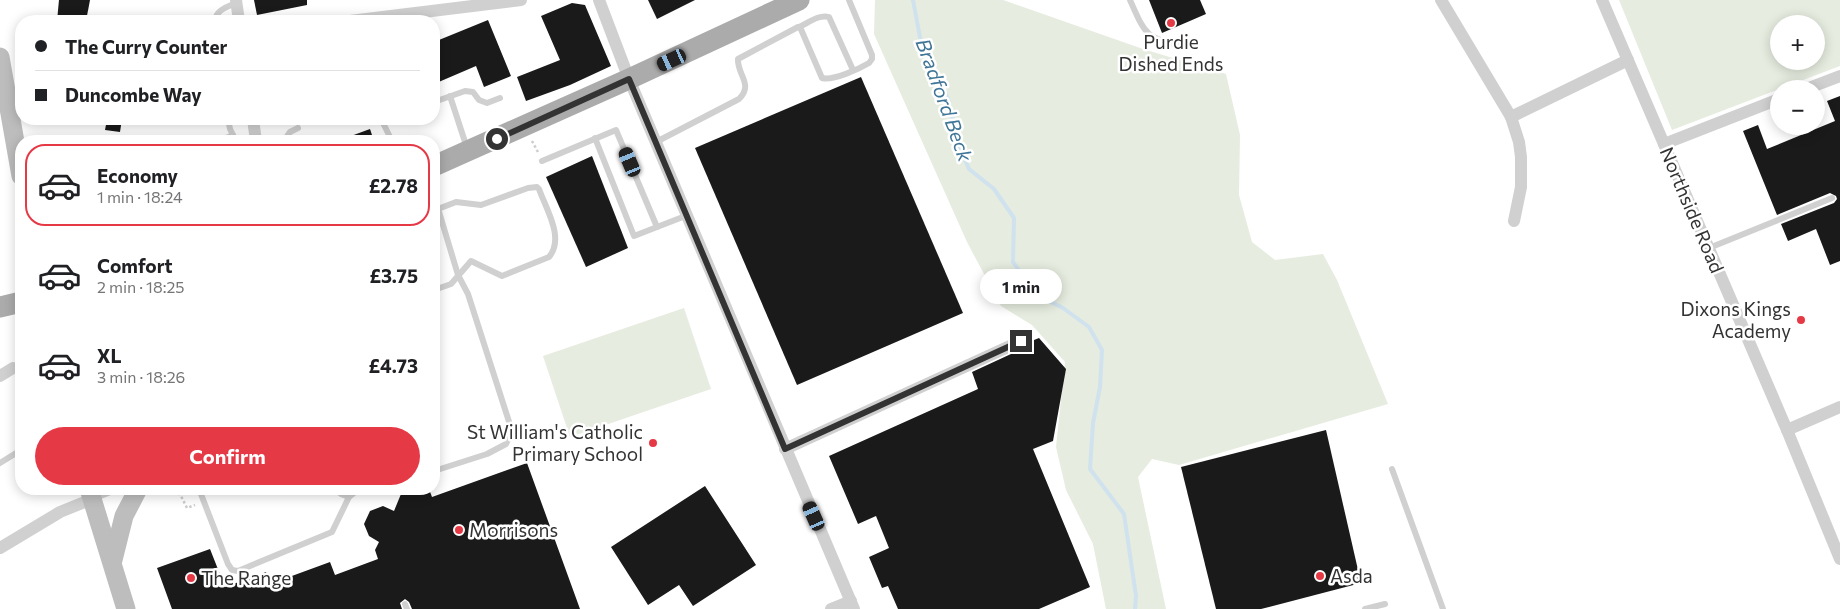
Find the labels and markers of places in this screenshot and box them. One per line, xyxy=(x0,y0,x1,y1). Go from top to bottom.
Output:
marker: Purdie Dished Ends xyxy=(1165,17,1177,29)
place label: Purdie Dished Ends xyxy=(1119,30,1223,75)
place label: Dixons Kings Academy xyxy=(1680,297,1791,342)
marker: Dixons Kings Academy xyxy=(1795,314,1807,326)
place label: St William's Catholic Primary School xyxy=(467,420,643,465)
marker: St William's Catholic Primary School xyxy=(647,437,659,449)
place label: Morrisons xyxy=(469,518,558,541)
marker: Morrisons xyxy=(453,524,465,536)
place label: Asda xyxy=(1330,564,1373,587)
place label: The Range xyxy=(201,566,291,589)
marker: Asda xyxy=(1314,570,1326,582)
marker: The Range xyxy=(185,572,197,584)

